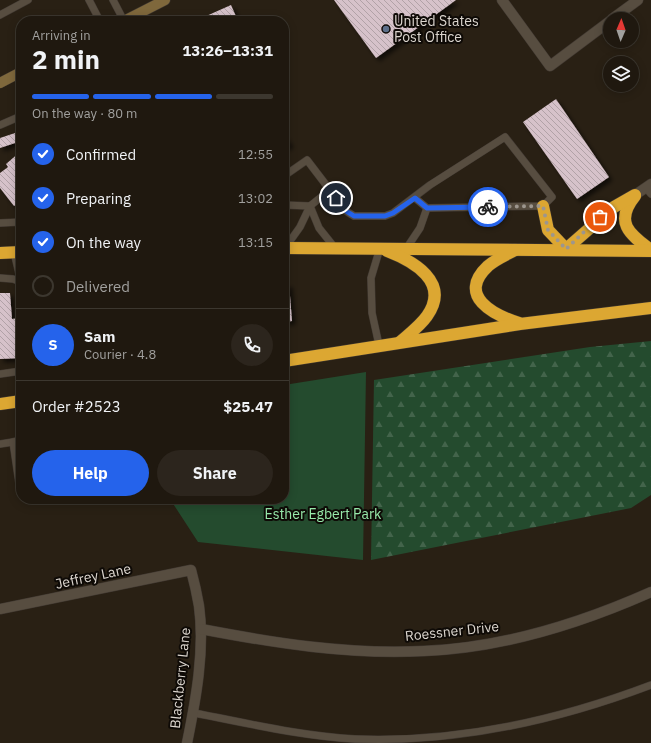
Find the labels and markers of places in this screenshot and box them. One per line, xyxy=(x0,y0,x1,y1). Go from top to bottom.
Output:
place label: United States Post Office xyxy=(394,12,479,46)
marker: United States Post Office xyxy=(381,24,391,34)
pin xyxy=(319,181,353,215)
pin xyxy=(583,200,617,234)

